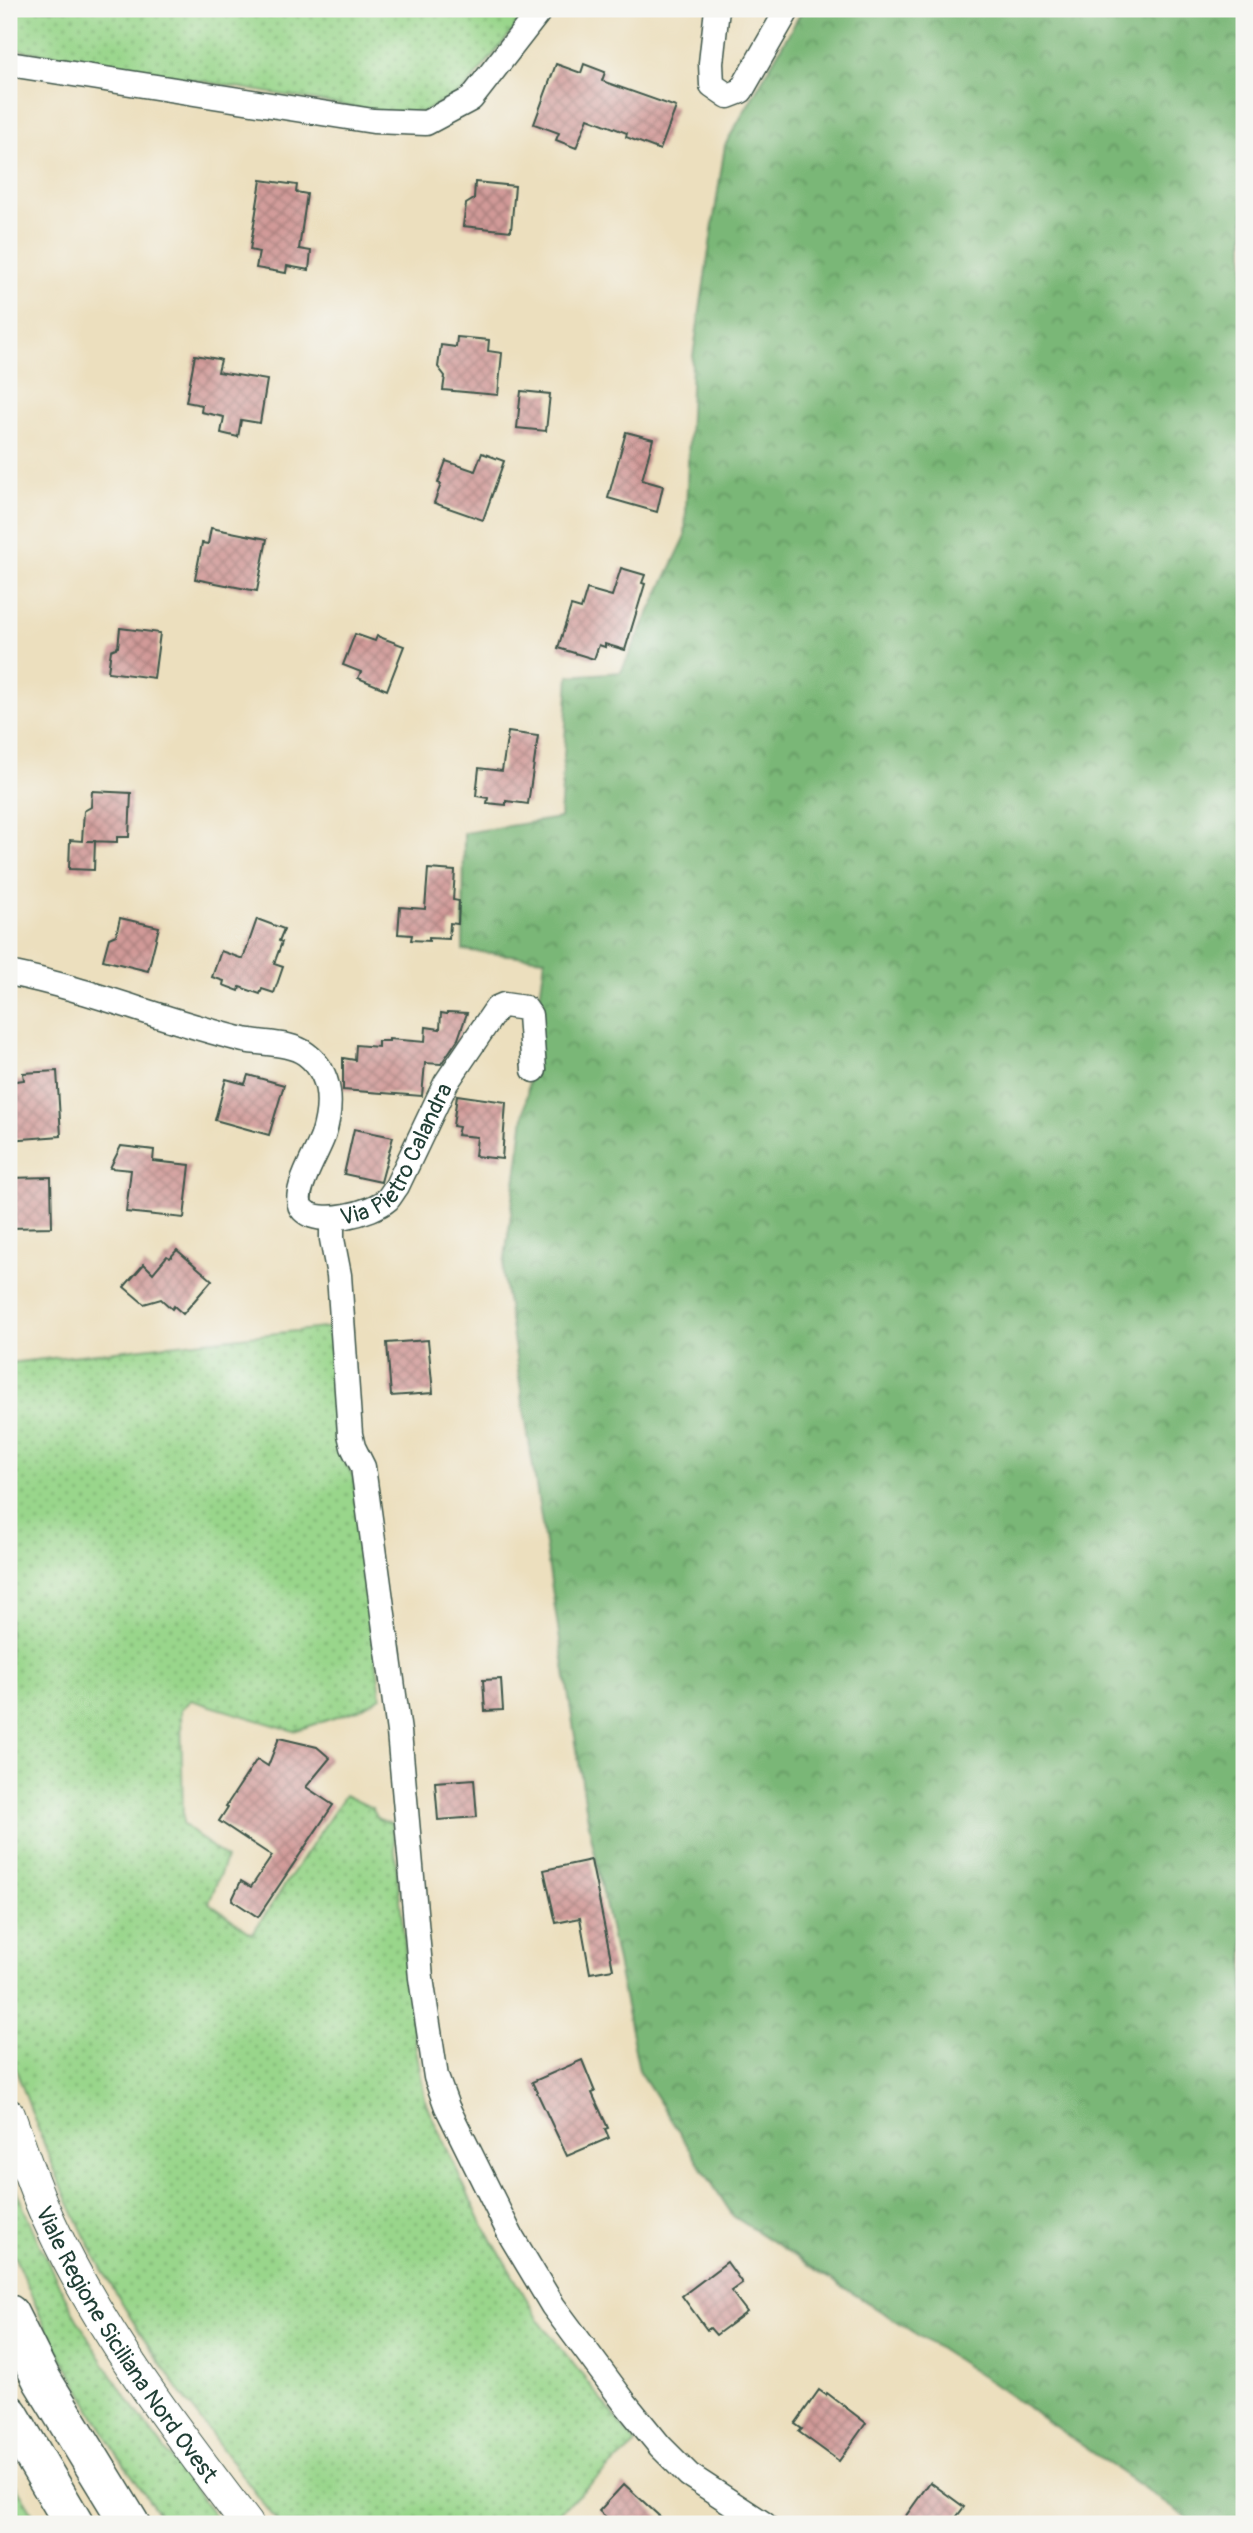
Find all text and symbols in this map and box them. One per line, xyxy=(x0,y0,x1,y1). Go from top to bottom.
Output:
street label: Via Pietro Calandra xyxy=(338,1078,459,1232)
street label: Viale Regione Siciliana Nord Ovest xyxy=(29,2201,225,2489)

